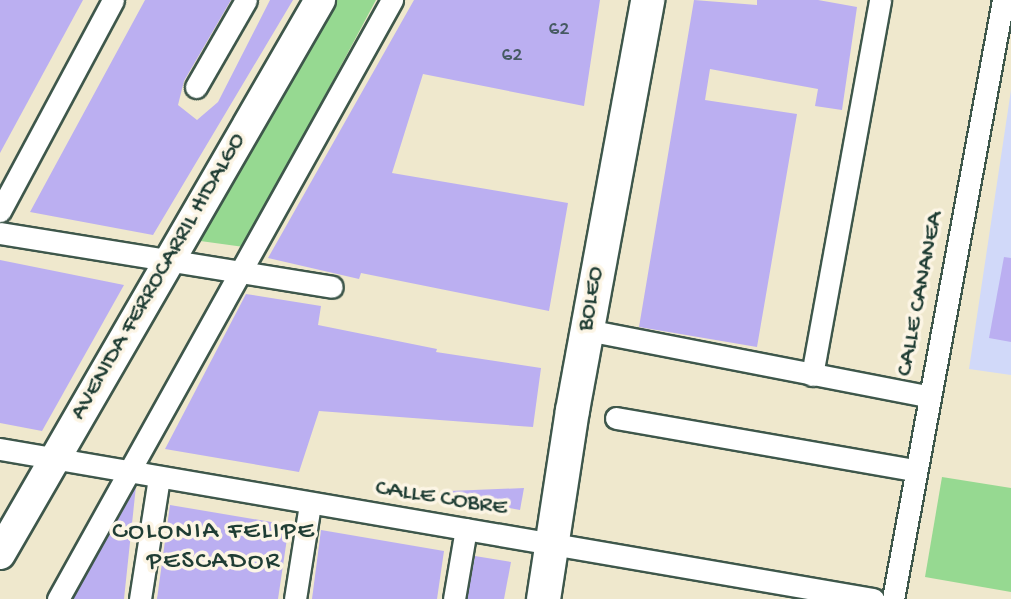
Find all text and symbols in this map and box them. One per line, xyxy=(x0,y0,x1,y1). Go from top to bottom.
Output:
house number: 62 xyxy=(549,18,569,44)
house number: 62 xyxy=(502,44,522,70)
street label: AVENIDA FERROCARRIL HIDALGO xyxy=(65,128,253,426)
street label: CALLE CANANEA xyxy=(891,209,951,379)
street label: BOLEO xyxy=(572,265,612,333)
street label: CALLE COBRE xyxy=(373,474,509,524)
district label: COLONIA FELIPE PESCADOR xyxy=(114,517,314,578)

